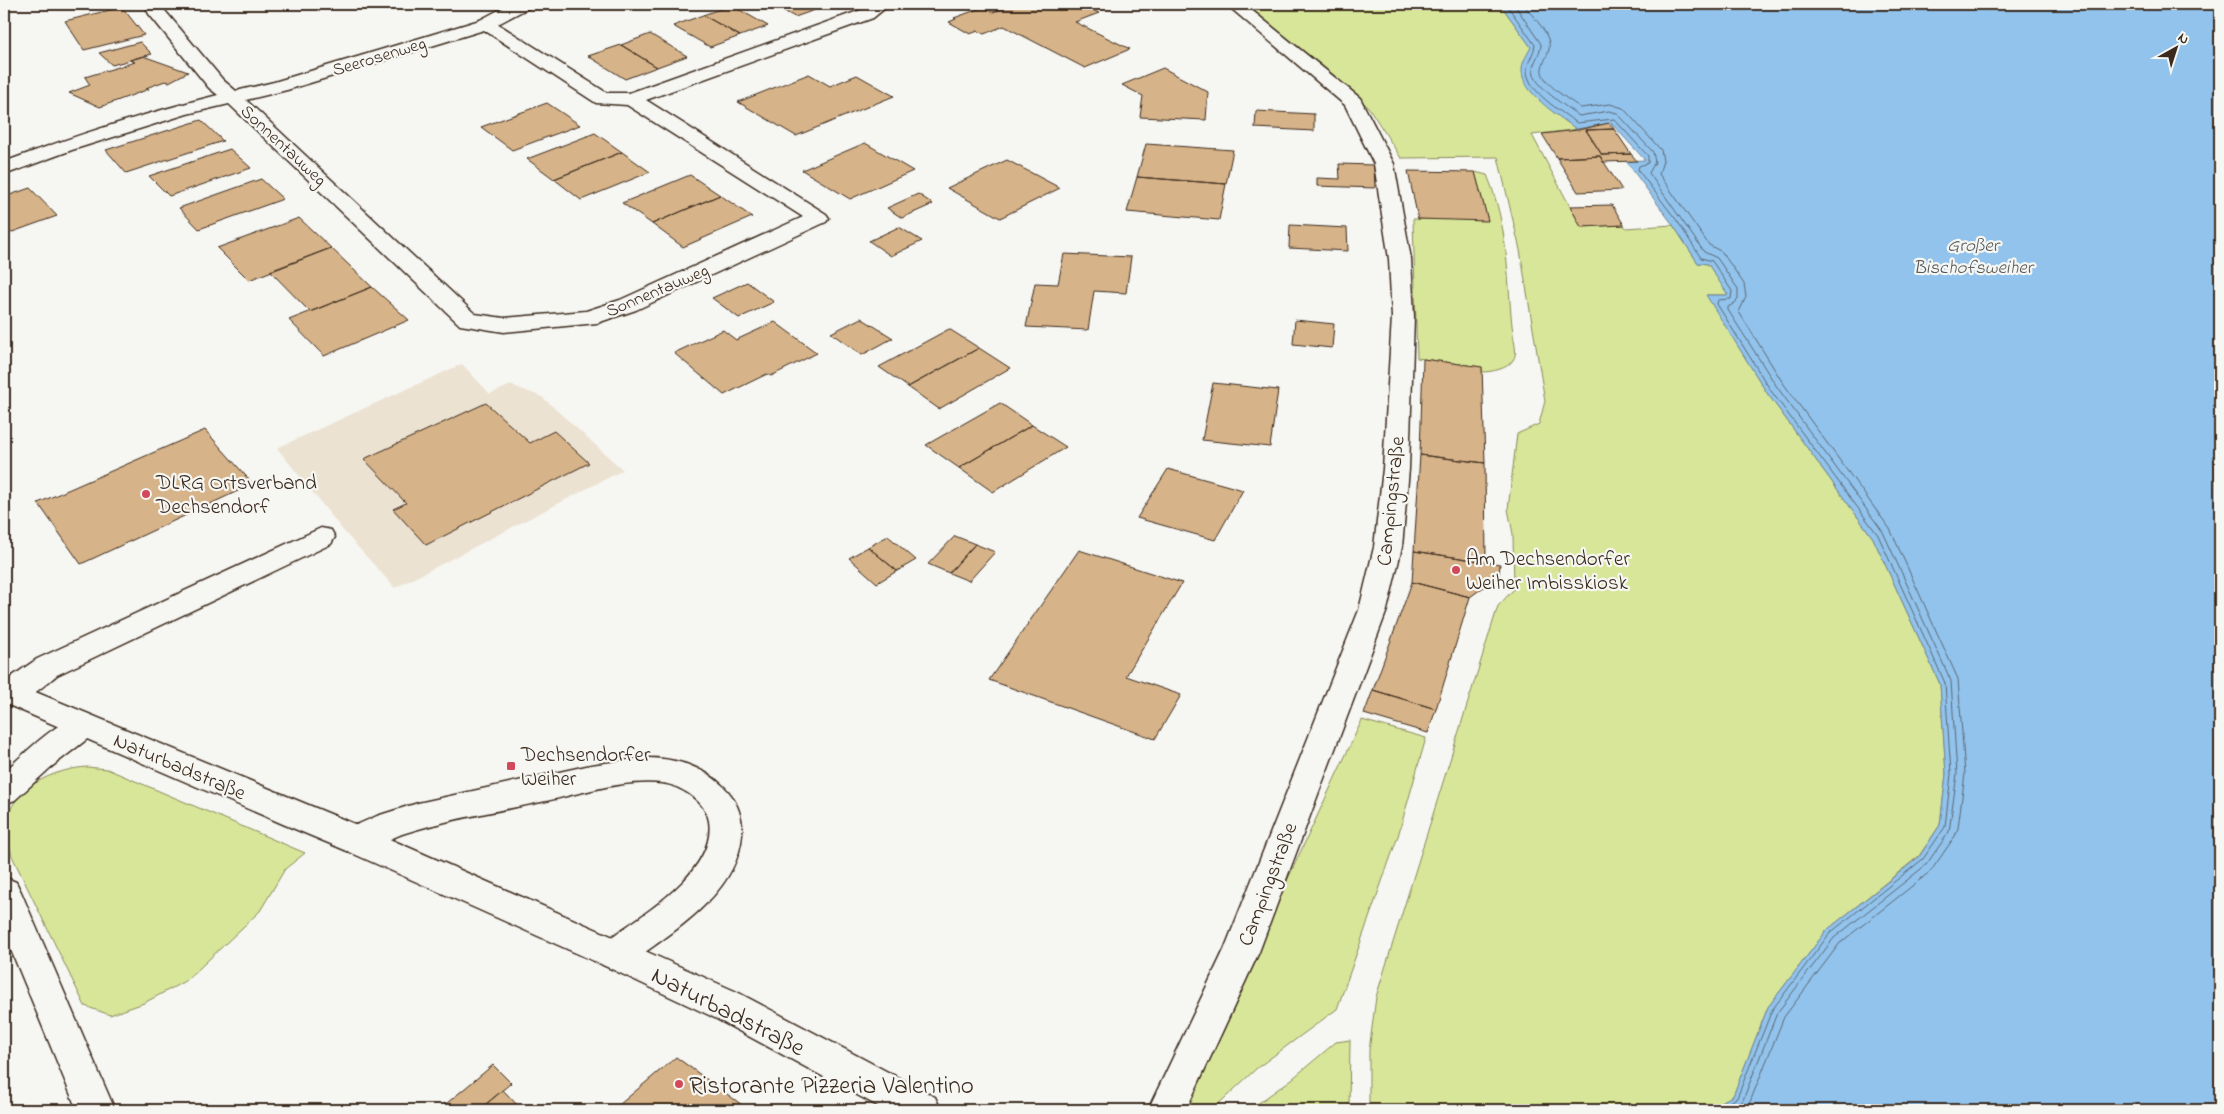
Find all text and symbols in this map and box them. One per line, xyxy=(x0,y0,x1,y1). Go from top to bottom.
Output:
north arrow xyxy=(2152,22,2202,72)
text: N xyxy=(2173,28,2194,50)
street label: Seerosenweg xyxy=(330,31,430,85)
street label: Sonnentauweg xyxy=(233,100,332,194)
water label: Großer Bischofsweiher xyxy=(1913,233,2035,282)
street label: Sonnentauweg xyxy=(602,258,714,326)
street label: Campingstraße xyxy=(1370,434,1416,568)
place label: DLRG Ortsverband Dechsendorf xyxy=(155,469,317,523)
marker: DLRG Ortsverband Dechsendorf xyxy=(140,488,152,500)
place label: Am Dechsendorfer Weiher Imbisskiosk xyxy=(1466,545,1630,599)
marker: Am Dechsendorfer Weiher Imbisskiosk xyxy=(1450,564,1462,576)
street label: Naturbadstraße xyxy=(108,726,251,809)
place label: Dechsendorfer Weiher xyxy=(520,741,651,795)
marker: Dechsendorfer Weiher xyxy=(505,760,517,772)
street label: Campingstraße xyxy=(1232,818,1308,952)
street label: Naturbadstraße xyxy=(645,958,811,1067)
place label: Ristorante Pizzeria Valentino xyxy=(689,1069,974,1105)
marker: Ristorante Pizzeria Valentino xyxy=(673,1078,685,1090)

